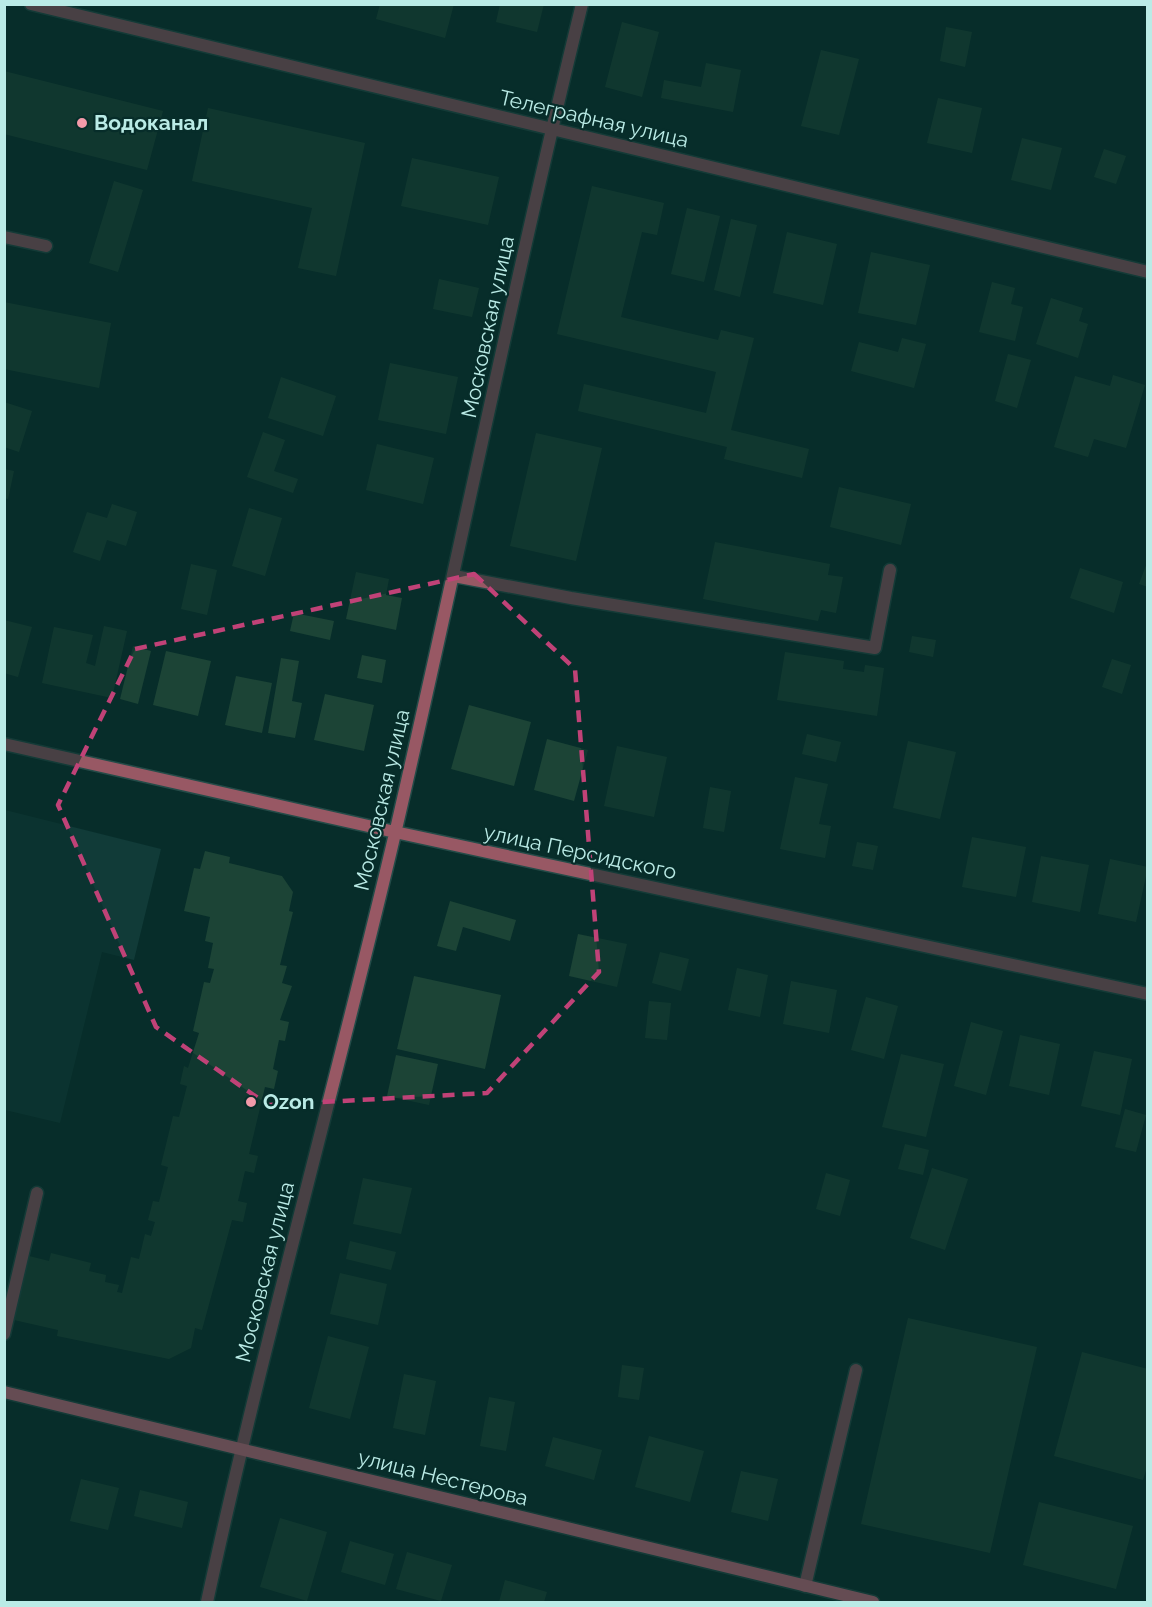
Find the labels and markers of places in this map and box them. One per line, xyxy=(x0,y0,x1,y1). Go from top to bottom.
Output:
place label: Водоканал xyxy=(94,110,208,135)
marker: Водоканал xyxy=(75,116,89,130)
place label: Ozon xyxy=(263,1089,314,1114)
marker: Ozon xyxy=(244,1095,258,1109)

